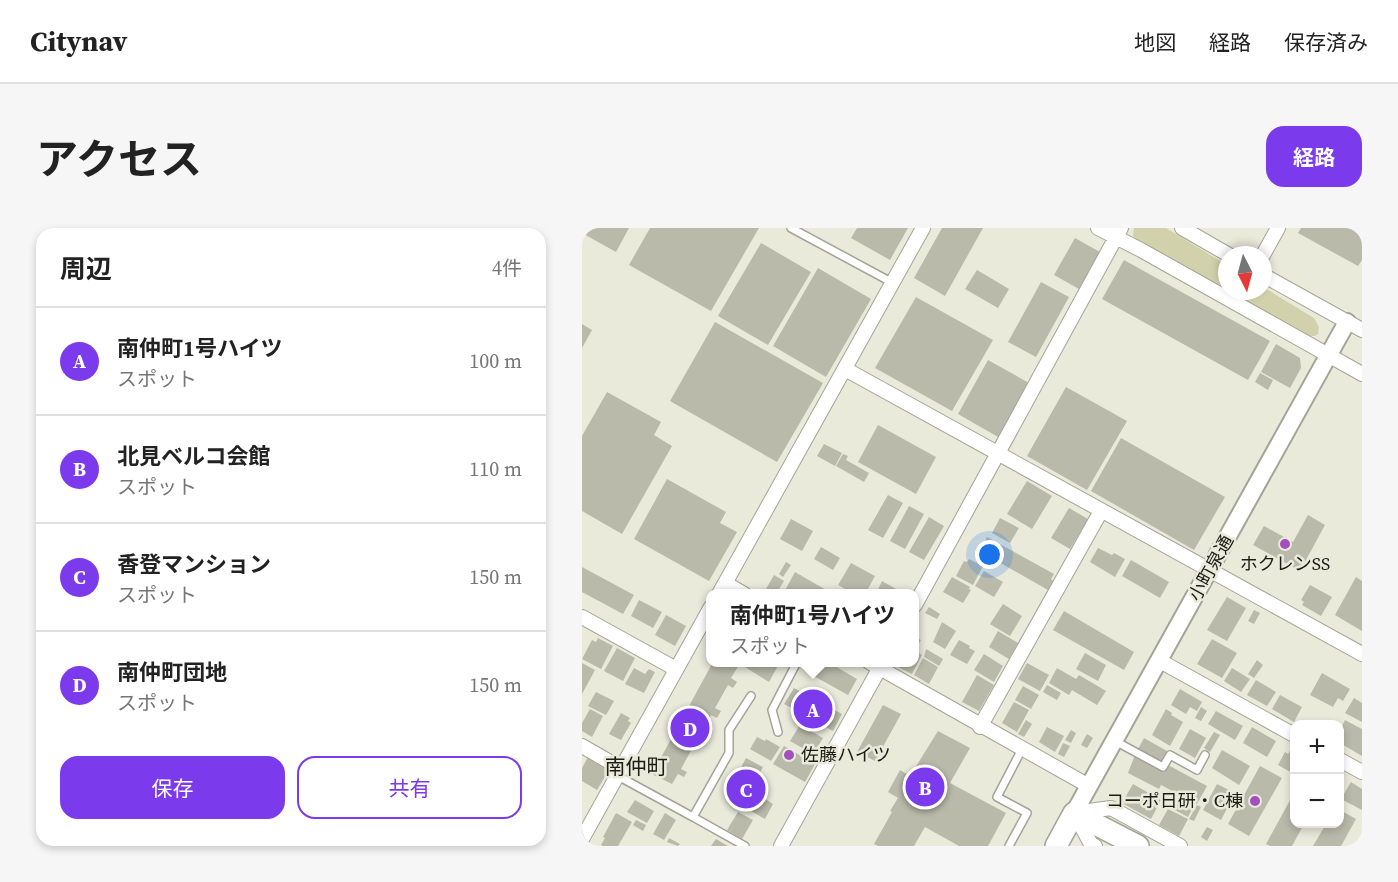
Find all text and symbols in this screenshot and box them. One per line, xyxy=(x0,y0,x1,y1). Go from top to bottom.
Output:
text: Citynav xyxy=(30,22,127,60)
text: 地図 xyxy=(1134,28,1176,57)
text: 経路 xyxy=(1209,28,1251,57)
text: 保存済み xyxy=(1284,28,1368,57)
button: 経路 xyxy=(1266,126,1362,187)
text: アクセス xyxy=(36,130,202,188)
north arrow xyxy=(1218,246,1272,300)
text: 周辺 xyxy=(60,251,112,287)
text: 4件 xyxy=(492,254,522,282)
text: 南仲町1号ハイツ xyxy=(117,333,283,363)
text: A xyxy=(73,347,86,375)
text: 100 m xyxy=(469,347,522,375)
text: スポット xyxy=(117,365,197,393)
text: 北見ベルコ会館 xyxy=(117,441,271,471)
text: B xyxy=(73,455,86,483)
text: 110 m xyxy=(469,455,522,483)
text: スポット xyxy=(117,473,197,501)
street label: 小町泉通 xyxy=(1182,530,1239,605)
marker: ホクレンSS xyxy=(1278,537,1292,551)
your location xyxy=(975,540,1004,569)
text: 香登マンション xyxy=(117,549,271,579)
place label: ホクレンSS xyxy=(1240,551,1330,576)
text: C xyxy=(73,563,86,591)
text: 150 m xyxy=(469,563,522,591)
text: スポット xyxy=(117,581,197,609)
popup xyxy=(706,589,919,667)
text: 南仲町1号ハイツ xyxy=(730,600,895,630)
text: スポット xyxy=(730,632,810,660)
text: 南仲町団地 xyxy=(117,657,227,687)
text: D xyxy=(72,671,87,699)
text: 150 m xyxy=(469,671,522,699)
pin: A xyxy=(794,686,832,732)
text: スポット xyxy=(117,689,197,717)
pin: D xyxy=(670,706,710,750)
map controls xyxy=(1290,720,1344,828)
button: + xyxy=(1290,720,1344,774)
place label: 佐藤ハイツ xyxy=(801,742,891,767)
marker: 佐藤ハイツ xyxy=(782,748,796,762)
district label: 南仲町 xyxy=(605,752,668,781)
button: 保存 xyxy=(60,756,285,819)
button: 共有 xyxy=(297,756,522,819)
pin: B xyxy=(906,764,944,810)
pin: C xyxy=(726,766,766,812)
button: − xyxy=(1290,774,1344,828)
place label: コーポ日研・C棟 xyxy=(1106,788,1243,813)
marker: コーポ日研・C棟 xyxy=(1248,794,1262,808)

